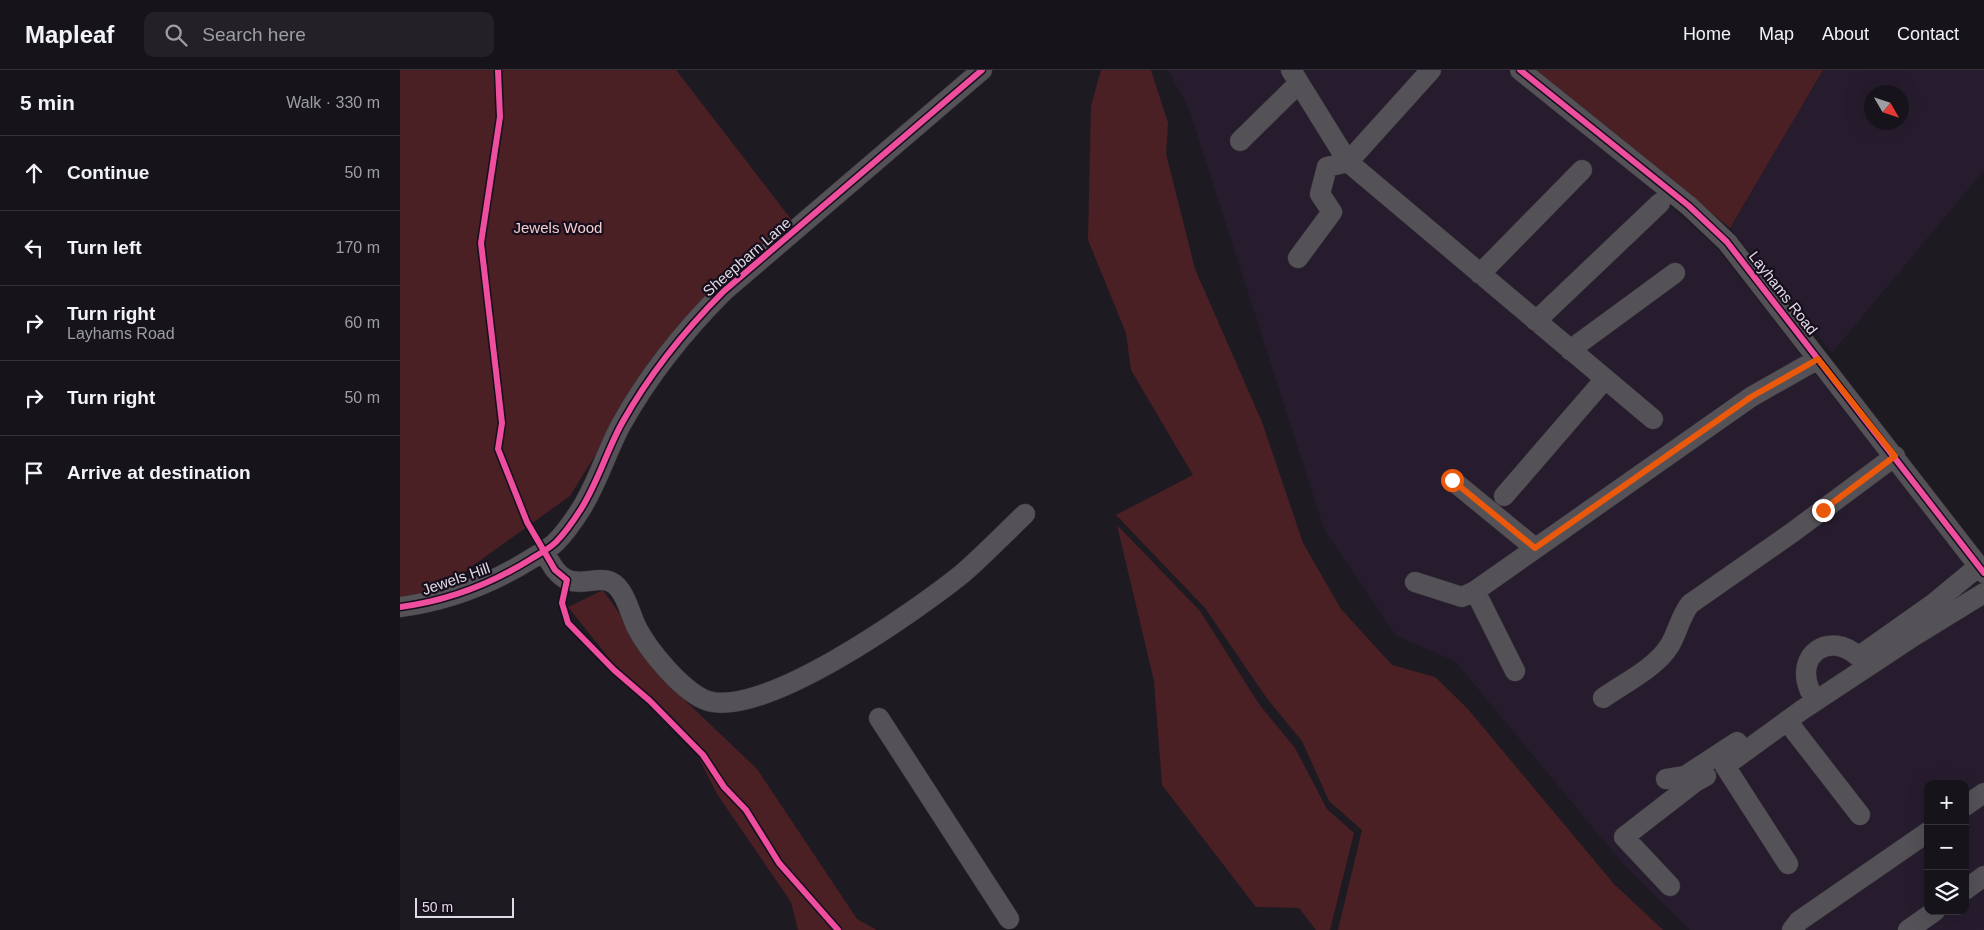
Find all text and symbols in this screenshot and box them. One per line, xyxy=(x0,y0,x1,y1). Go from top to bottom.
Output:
search box xyxy=(144,12,494,57)
text: Mapleaf xyxy=(25,21,114,48)
icon: search xyxy=(162,21,190,49)
text: Search here xyxy=(202,24,306,45)
text: Home xyxy=(1683,24,1731,44)
text: Map xyxy=(1759,24,1794,44)
text: About xyxy=(1822,24,1869,44)
text: Contact xyxy=(1897,24,1959,44)
north arrow xyxy=(1864,85,1909,130)
text: 5 min xyxy=(20,91,75,114)
text: Walk · 330 m xyxy=(286,94,380,111)
icon: ahead xyxy=(20,159,48,187)
text: Continue xyxy=(67,162,149,183)
text: 50 m xyxy=(344,164,380,181)
street label: Sheepbarn Lane xyxy=(699,214,794,299)
park label: Jewels Wood xyxy=(514,219,602,236)
icon: left xyxy=(20,234,48,262)
text: Turn left xyxy=(67,237,142,258)
text: 170 m xyxy=(336,239,380,256)
street label: Layhams Road xyxy=(1746,248,1821,338)
text: Turn right xyxy=(67,303,155,324)
icon: right xyxy=(20,309,48,337)
text: 60 m xyxy=(344,314,380,331)
text: Layhams Road xyxy=(67,325,175,342)
icon: right xyxy=(20,384,48,412)
text: Turn right xyxy=(67,387,155,408)
text: 50 m xyxy=(344,389,380,406)
icon: arrive xyxy=(20,459,48,487)
text: Arrive at destination xyxy=(67,462,251,483)
route start xyxy=(1441,469,1464,492)
route end xyxy=(1812,499,1835,522)
street label: Jewels Hill xyxy=(420,559,492,598)
map controls xyxy=(1924,780,1969,915)
button: + xyxy=(1924,780,1969,825)
button: − xyxy=(1924,825,1969,870)
button: layers xyxy=(1924,870,1969,915)
scale bar xyxy=(415,895,514,918)
text: 50 m xyxy=(422,899,453,915)

